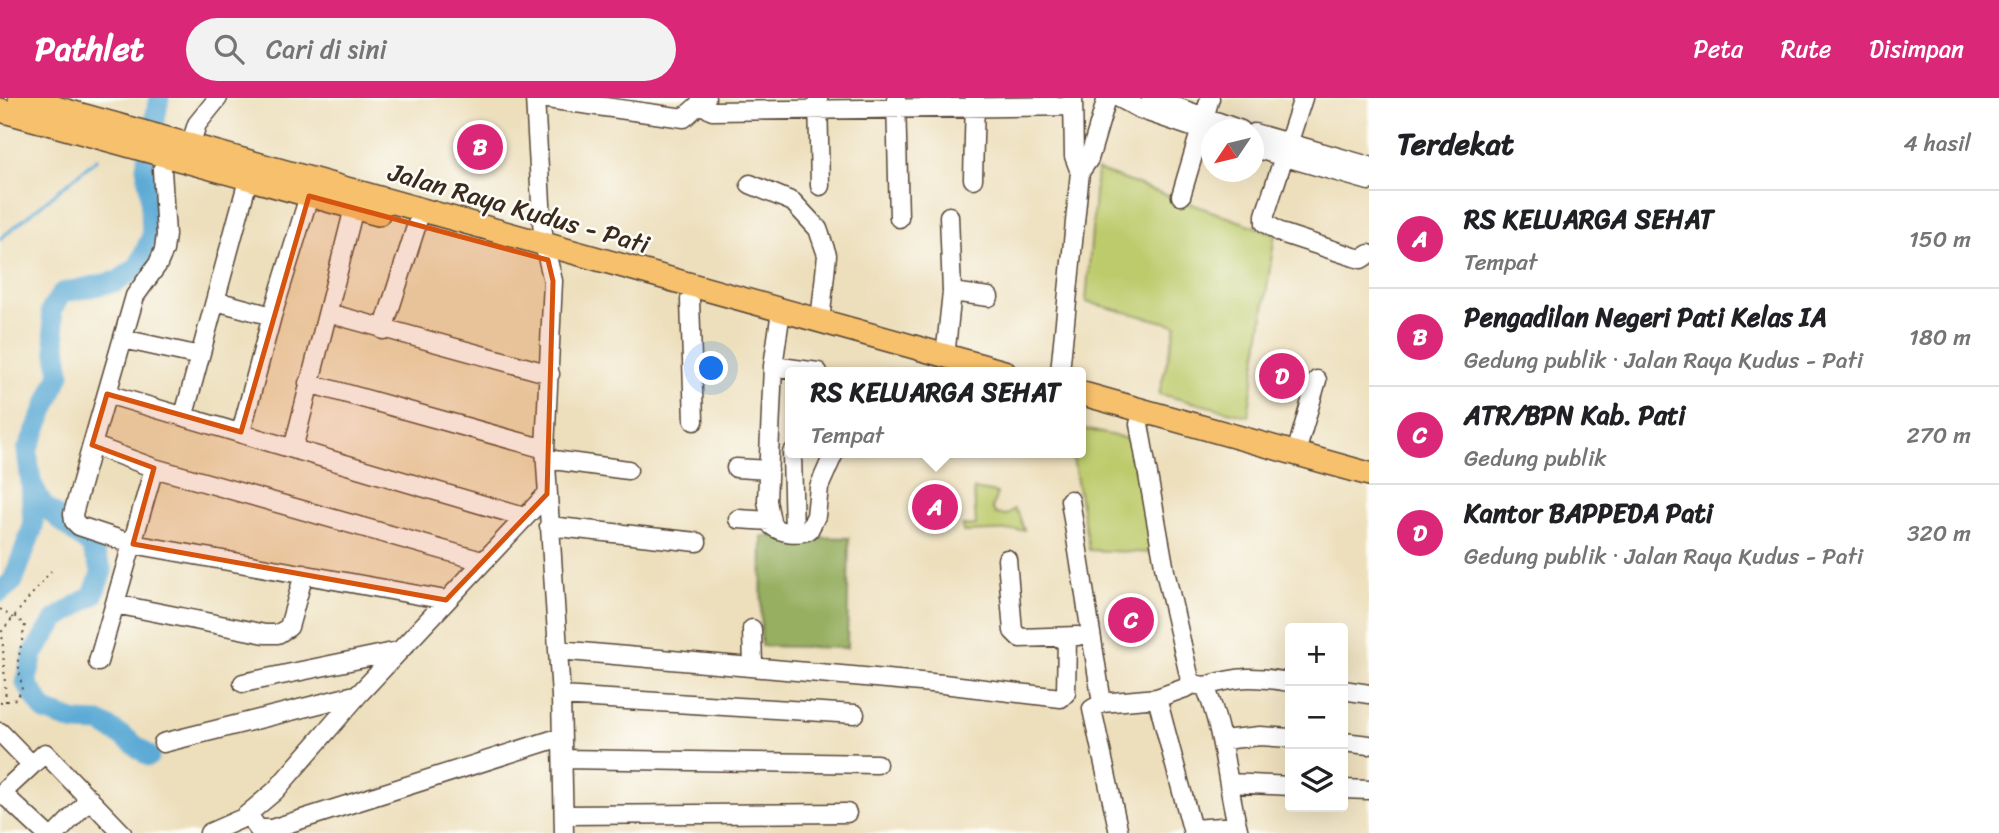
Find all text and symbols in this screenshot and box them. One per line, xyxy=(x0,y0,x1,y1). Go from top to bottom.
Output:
search box xyxy=(186,18,676,81)
text: Pathlet xyxy=(35,20,144,78)
text: Cari di sini xyxy=(266,26,387,72)
text: Peta xyxy=(1694,28,1743,70)
text: Rute xyxy=(1781,28,1831,70)
text: Disimpan xyxy=(1869,28,1964,70)
icon: search xyxy=(210,30,248,68)
text: Terdekat xyxy=(1397,117,1514,171)
north arrow xyxy=(1201,119,1264,182)
pin: B xyxy=(457,121,503,173)
text: 4 hasil xyxy=(1904,123,1971,164)
street label: Jalan Raya Kudus - Pati xyxy=(382,148,656,268)
text: RS KELUARGA SEHAT xyxy=(1464,196,1714,242)
text: A xyxy=(1412,219,1428,260)
text: 150 m xyxy=(1909,219,1971,260)
text: Tempat xyxy=(1464,242,1537,283)
text: Pengadilan Negeri Pati Kelas IA xyxy=(1464,294,1827,340)
text: B xyxy=(1413,317,1427,358)
text: 180 m xyxy=(1909,317,1971,358)
text: Gedung publik · Jalan Raya Kudus - Pati xyxy=(1464,340,1863,381)
pin: D xyxy=(1259,350,1305,402)
your location xyxy=(694,351,728,385)
popup xyxy=(785,367,1086,458)
text: RS KELUARGA SEHAT xyxy=(811,369,1060,415)
text: ATR/BPN Kab. Pati xyxy=(1464,392,1686,438)
text: Tempat xyxy=(811,415,884,456)
text: C xyxy=(1413,415,1427,456)
text: 270 m xyxy=(1906,415,1971,456)
text: Gedung publik xyxy=(1464,438,1606,479)
pin: A xyxy=(912,481,958,533)
text: Kantor BAPPEDA Pati xyxy=(1464,490,1713,536)
text: D xyxy=(1413,513,1427,554)
text: 320 m xyxy=(1907,513,1971,554)
text: Gedung publik · Jalan Raya Kudus - Pati xyxy=(1464,536,1863,577)
pin: C xyxy=(1108,594,1154,646)
map controls xyxy=(1285,623,1348,812)
button: + xyxy=(1285,623,1348,686)
button: − xyxy=(1285,686,1348,749)
button: layers xyxy=(1285,749,1348,812)

